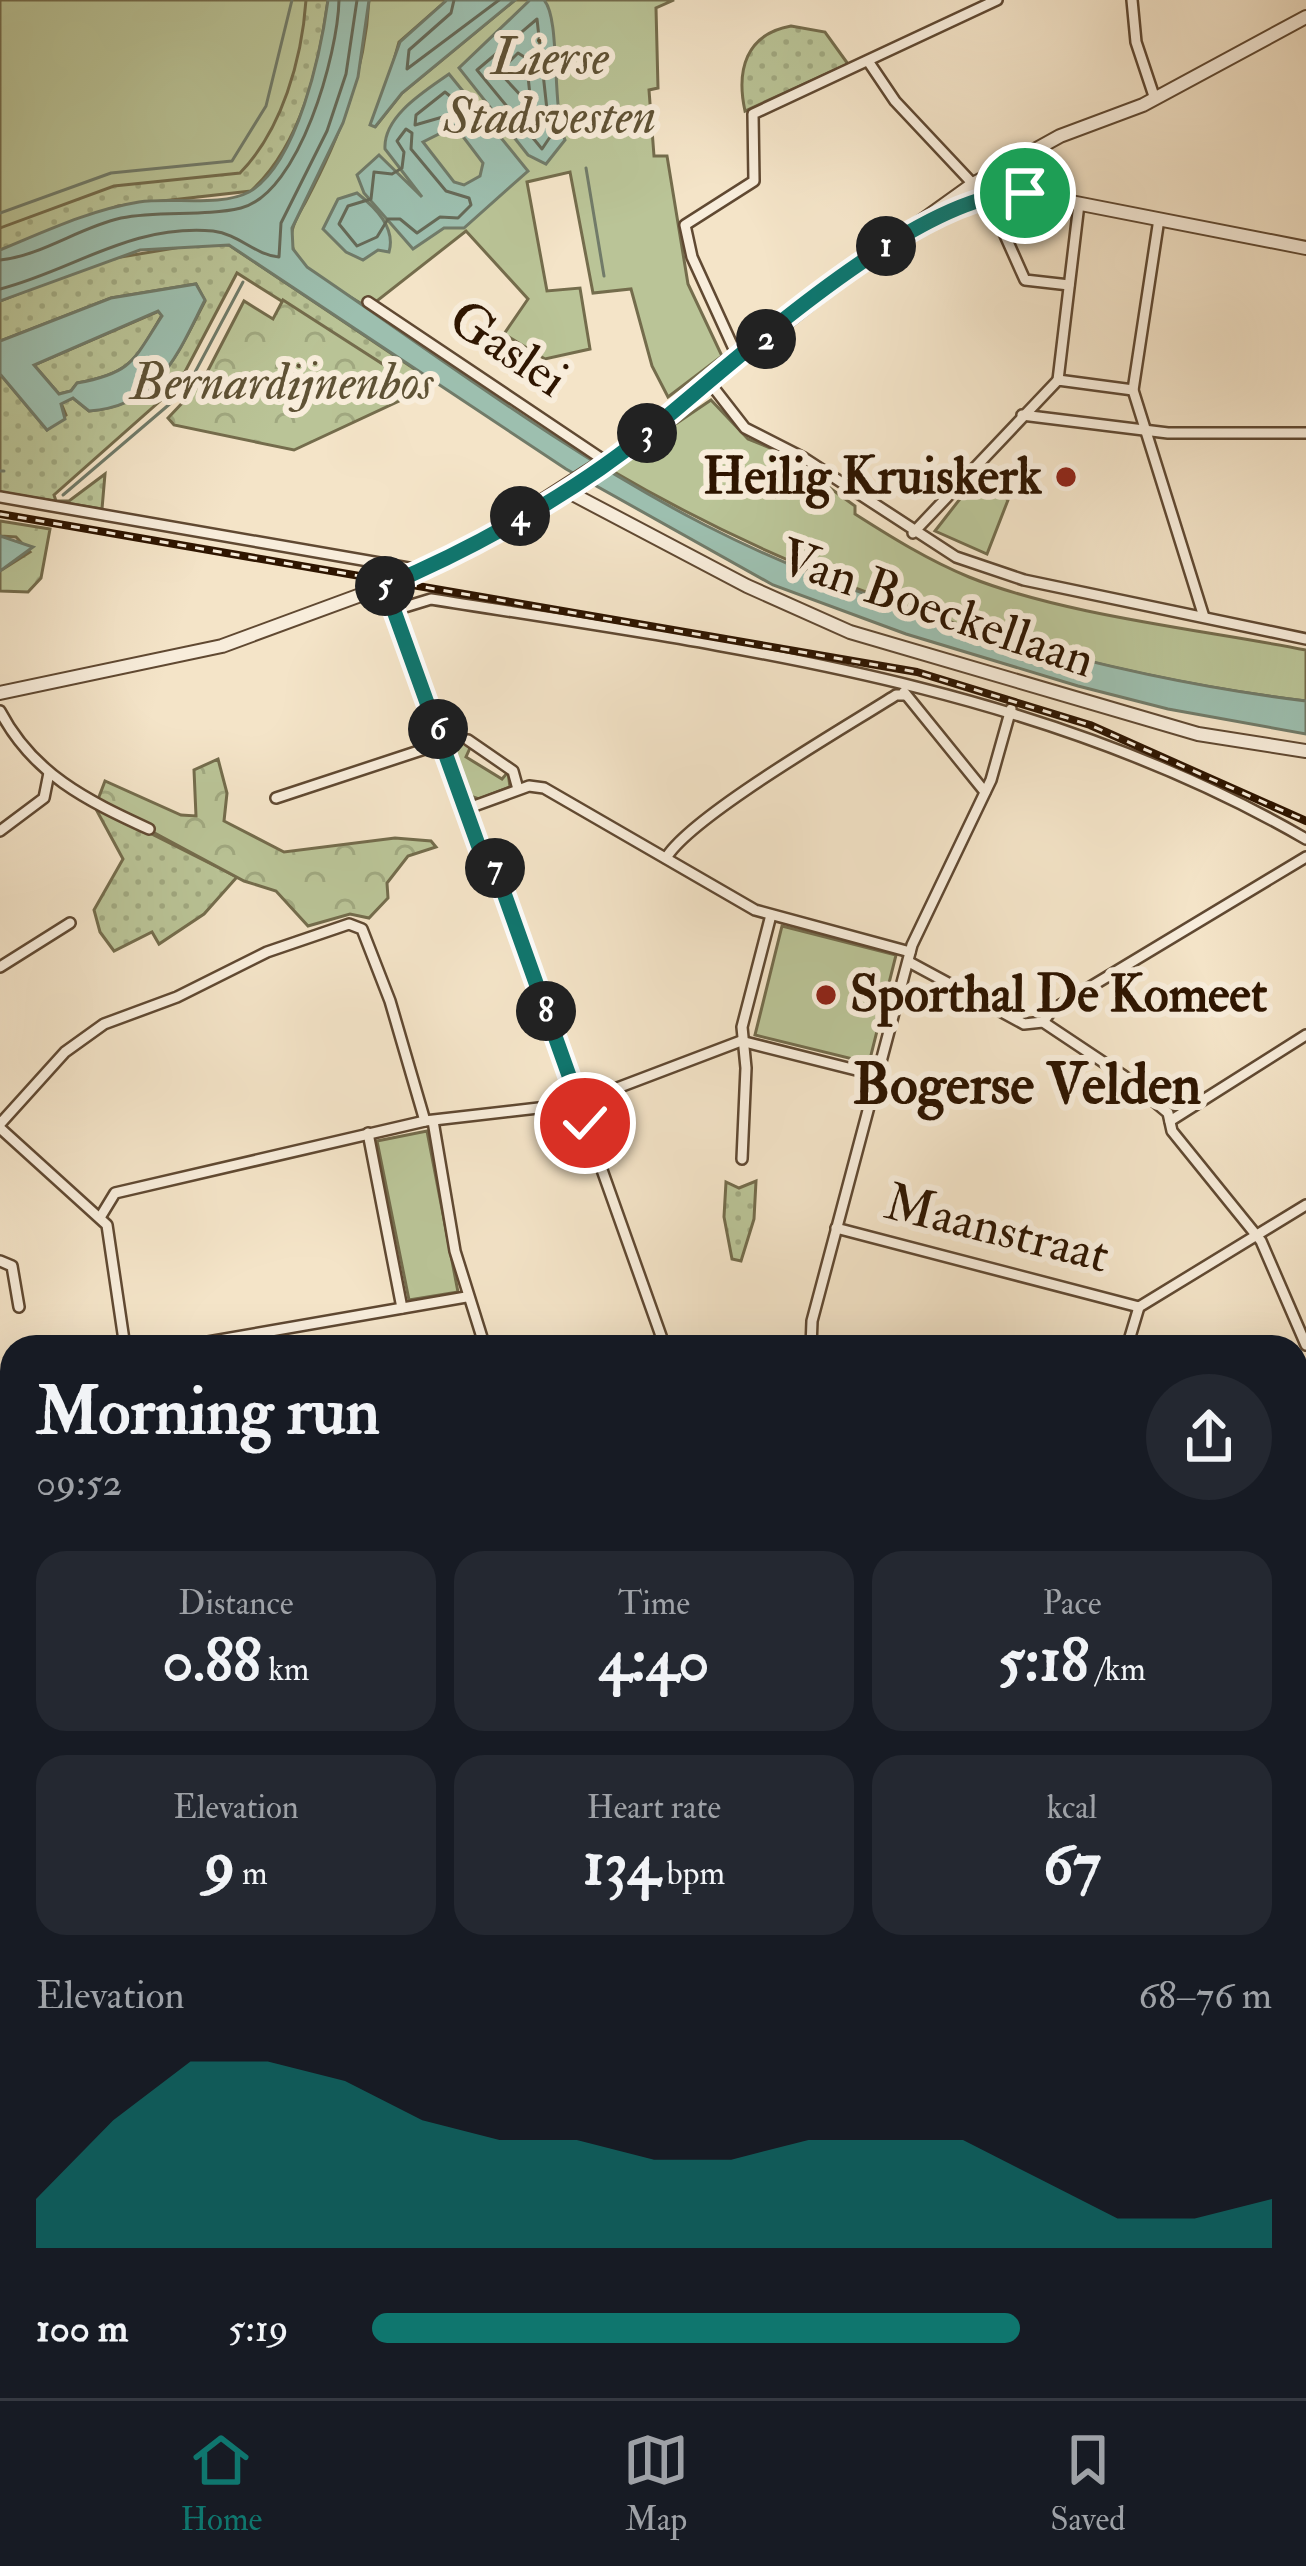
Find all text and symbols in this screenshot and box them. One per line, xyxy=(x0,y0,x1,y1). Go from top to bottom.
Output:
park label: Lierse Stadsvesten xyxy=(443,26,656,149)
pin xyxy=(974,142,1076,244)
icon: arrive xyxy=(992,160,1058,226)
pin: 1 xyxy=(856,216,916,276)
text: 1 xyxy=(880,225,892,266)
street label: Gaslei xyxy=(437,286,579,412)
pin: 2 xyxy=(736,309,796,369)
text: 2 xyxy=(758,318,774,359)
park label: Bernardijnenbos xyxy=(129,351,434,415)
pin: 3 xyxy=(617,403,677,463)
text: 3 xyxy=(641,412,653,453)
place label: Heilig Kruiskerk xyxy=(703,445,1043,509)
marker: Heilig Kruiskerk xyxy=(1053,464,1079,490)
pin: 4 xyxy=(490,486,550,546)
text: 4 xyxy=(511,495,529,536)
street label: Van Boeckellaan xyxy=(771,525,1103,693)
pin: 5 xyxy=(355,556,415,616)
text: 5 xyxy=(378,565,392,606)
pin: 6 xyxy=(408,699,468,759)
text: 6 xyxy=(430,708,446,749)
pin: 7 xyxy=(465,838,525,898)
text: 7 xyxy=(487,847,503,888)
place label: Sporthal De Komeet xyxy=(850,963,1268,1028)
pin: 8 xyxy=(516,981,576,1041)
marker: Sporthal De Komeet xyxy=(813,982,839,1008)
text: 8 xyxy=(538,990,554,1031)
district label: Bogerse Velden xyxy=(853,1049,1202,1121)
pin xyxy=(534,1072,636,1174)
icon: check xyxy=(552,1090,618,1156)
street label: Maanstraat xyxy=(878,1170,1116,1288)
text: Morning run xyxy=(36,1371,380,1454)
button: share xyxy=(1146,1374,1272,1500)
text: 09:52 xyxy=(36,1458,122,1507)
text: Distance xyxy=(178,1583,294,1624)
text: Time xyxy=(618,1583,690,1624)
text: Pace xyxy=(1042,1583,1102,1624)
text: 0.88 xyxy=(163,1624,261,1699)
text: 4:40 xyxy=(599,1624,709,1699)
text: 5:18 xyxy=(998,1624,1089,1699)
text: km xyxy=(261,1649,309,1690)
text: /km xyxy=(1089,1649,1146,1690)
text: Elevation xyxy=(173,1787,299,1828)
text: Heart rate xyxy=(587,1787,721,1828)
text: kcal xyxy=(1047,1787,1097,1828)
text: 9 xyxy=(204,1828,235,1903)
text: 134 xyxy=(583,1828,660,1903)
text: 67 xyxy=(1043,1828,1101,1903)
text: m xyxy=(235,1853,268,1894)
text: bpm xyxy=(660,1853,725,1894)
text: Elevation xyxy=(36,1971,185,2020)
text: 68–76 m xyxy=(1138,1971,1272,2020)
text: 100 m xyxy=(36,2304,128,2353)
text: 5:19 xyxy=(228,2304,289,2353)
tab: Home xyxy=(180,2427,262,2540)
tab: Map xyxy=(623,2427,689,2540)
tab: Saved xyxy=(1050,2427,1126,2540)

